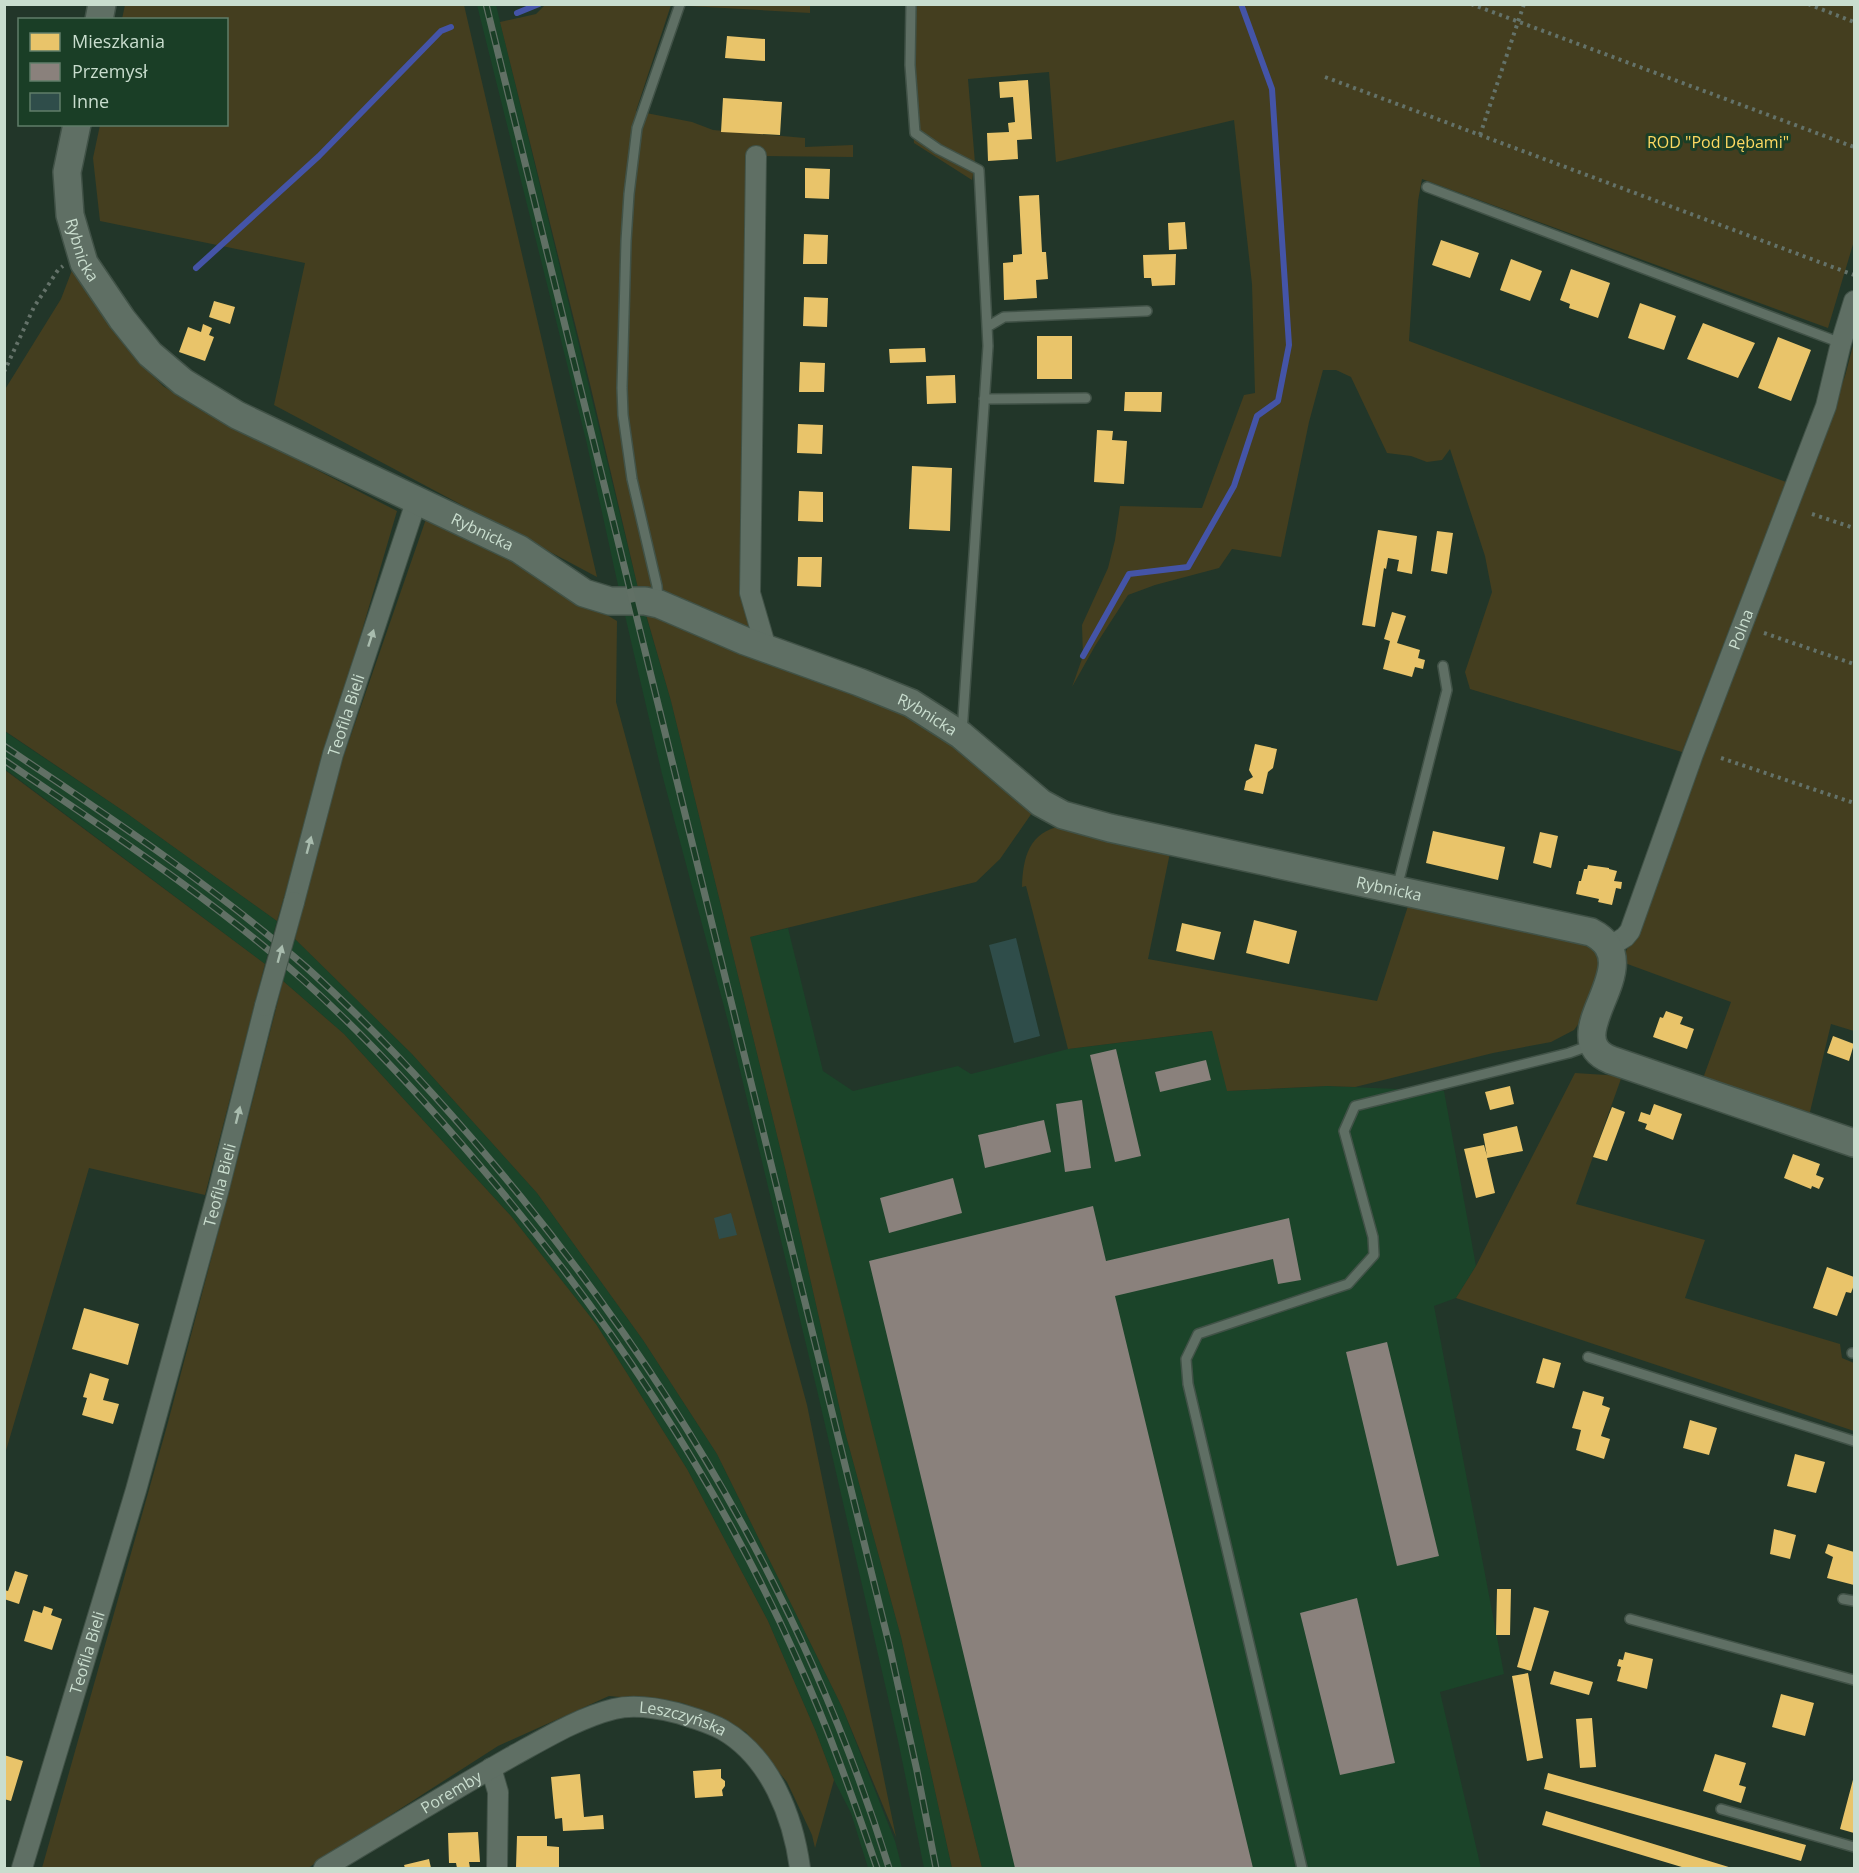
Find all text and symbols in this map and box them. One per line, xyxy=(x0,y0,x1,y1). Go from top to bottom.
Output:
legend xyxy=(18,18,228,126)
text: Mieszkania xyxy=(72,29,165,53)
text: Przemysł xyxy=(72,59,148,83)
text: Inne xyxy=(72,89,109,113)
park label: ROD "Pod Dębami" xyxy=(1647,131,1789,153)
street label: Rybnicka xyxy=(60,215,104,286)
street label: Rybnicka xyxy=(448,507,517,556)
street label: Polna xyxy=(1723,606,1758,653)
one-way arrow xyxy=(367,629,376,647)
street label: Teofila Bieli xyxy=(322,671,370,759)
street label: Rybnicka xyxy=(894,688,962,741)
one-way arrow xyxy=(304,836,314,854)
street label: Rybnicka xyxy=(1354,871,1424,906)
one-way arrow xyxy=(275,945,285,963)
one-way arrow xyxy=(233,1105,243,1124)
street label: Teofila Bieli xyxy=(198,1141,241,1229)
street label: Teofila Bieli xyxy=(64,1609,110,1697)
street label: Leszczyńska xyxy=(638,1696,731,1741)
street label: Poremby xyxy=(416,1765,486,1819)

